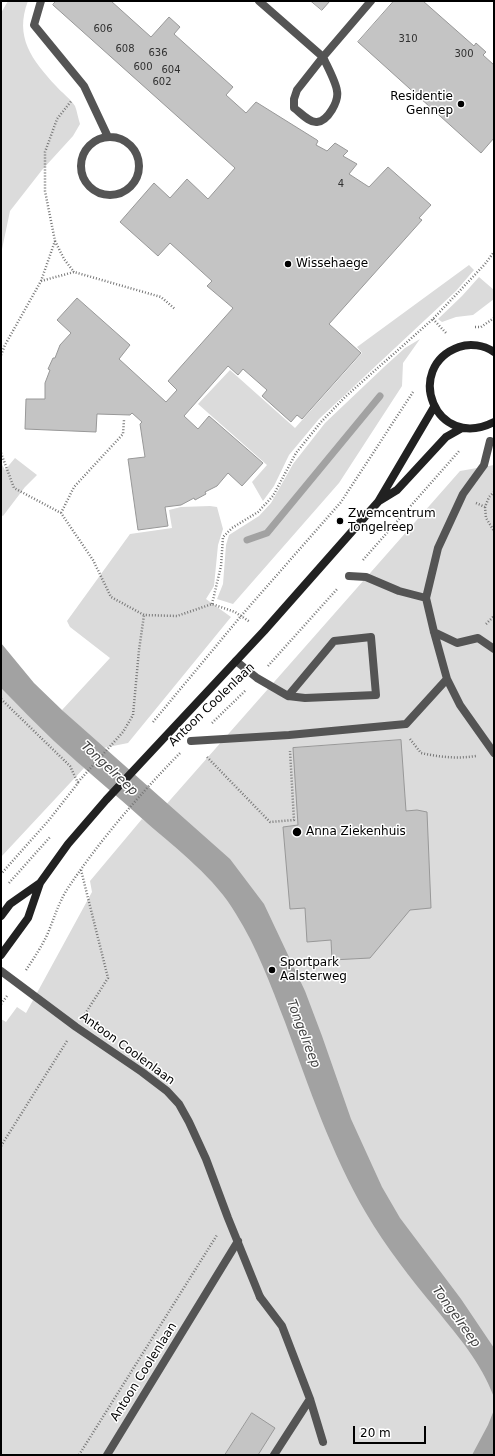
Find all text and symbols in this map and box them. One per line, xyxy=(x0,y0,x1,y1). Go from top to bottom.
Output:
house number: 606 xyxy=(93,23,113,35)
house number: 310 xyxy=(398,33,418,45)
house number: 608 xyxy=(115,43,135,55)
house number: 636 xyxy=(148,47,168,59)
house number: 300 xyxy=(454,48,474,60)
house number: 600 xyxy=(133,61,153,73)
house number: 604 xyxy=(161,64,181,76)
house number: 602 xyxy=(152,76,172,88)
place label: Residentie Gennep xyxy=(390,90,453,118)
marker: Residentie Gennep xyxy=(456,99,466,109)
house number: 4 xyxy=(338,178,344,190)
place label: Wissehaege xyxy=(296,257,368,271)
marker: Wissehaege xyxy=(283,259,293,269)
place label: Zwemcentrum Tongelreep xyxy=(348,507,436,535)
marker: Zwemcentrum Tongelreep xyxy=(335,516,345,526)
street label: Antoon Coolenlaan xyxy=(166,660,258,750)
water label: Tongelreep xyxy=(77,739,141,799)
place label: Anna Ziekenhuis xyxy=(306,825,406,839)
marker: Anna Ziekenhuis xyxy=(291,826,303,838)
place label: Sportpark Aalsterweg xyxy=(280,956,347,984)
marker: Sportpark Aalsterweg xyxy=(267,965,277,975)
water label: Tongelreep xyxy=(283,998,323,1070)
street label: Antoon Coolenlaan xyxy=(77,1010,177,1088)
water label: Tongelreep xyxy=(429,1283,483,1351)
street label: Antoon Coolenlaan xyxy=(108,1320,180,1424)
scale bar xyxy=(355,1418,428,1444)
text: 20 m xyxy=(360,1426,391,1440)

